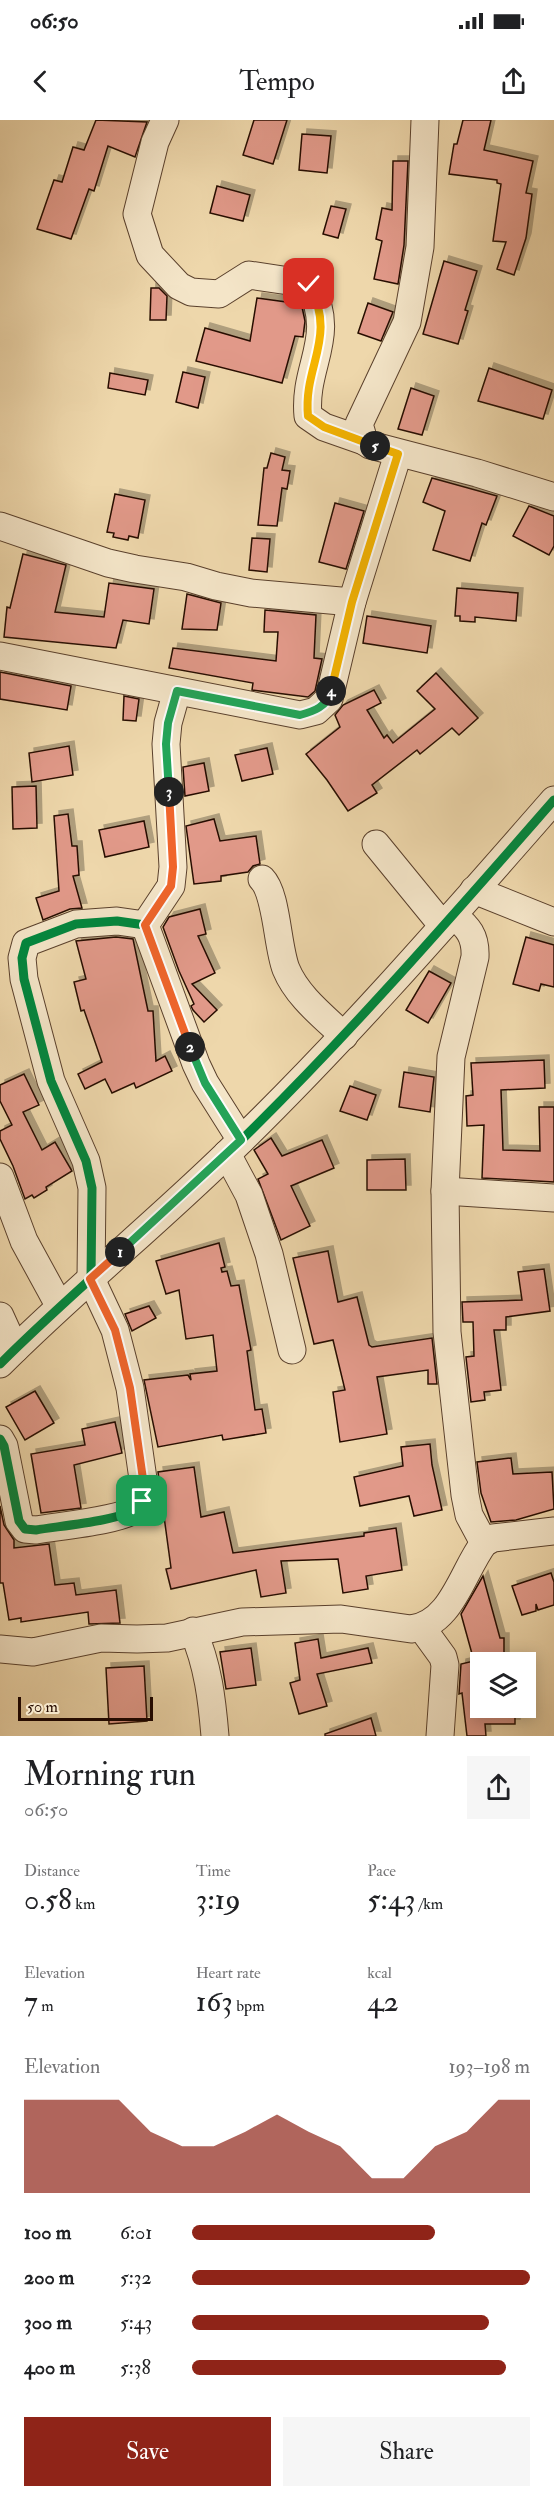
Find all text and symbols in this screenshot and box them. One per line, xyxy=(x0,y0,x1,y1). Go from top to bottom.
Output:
text: 06:50 xyxy=(30,7,79,35)
icon: back xyxy=(24,65,57,98)
text: Tempo xyxy=(239,65,315,98)
icon: share xyxy=(497,65,530,98)
pin xyxy=(283,258,334,309)
icon: check xyxy=(292,267,325,300)
pin: 5 xyxy=(360,431,390,461)
text: 5 xyxy=(371,436,379,456)
pin: 4 xyxy=(316,676,346,706)
text: 4 xyxy=(327,681,335,701)
pin: 3 xyxy=(154,777,184,807)
text: 3 xyxy=(166,782,172,802)
pin: 2 xyxy=(175,1032,205,1062)
text: 2 xyxy=(186,1037,194,1057)
pin: 1 xyxy=(105,1237,135,1267)
text: 1 xyxy=(117,1242,123,1262)
pin xyxy=(116,1475,167,1526)
icon: arrive xyxy=(125,1484,158,1517)
map controls xyxy=(470,1652,536,1718)
button: layers xyxy=(470,1652,536,1718)
scale bar xyxy=(18,1694,153,1722)
text: 50 m xyxy=(27,1697,58,1717)
text: Morning run xyxy=(24,1754,196,1795)
button: share xyxy=(467,1756,530,1819)
text: 06:50 xyxy=(24,1797,68,1822)
text: Distance xyxy=(24,1861,80,1881)
text: Time xyxy=(196,1861,231,1881)
text: Pace xyxy=(367,1861,396,1881)
text: 0.58 xyxy=(24,1881,72,1918)
text: 3:19 xyxy=(196,1881,241,1918)
text: 5:43 xyxy=(367,1881,416,1918)
text: km xyxy=(72,1894,95,1914)
text: /km xyxy=(416,1894,443,1914)
text: Elevation xyxy=(24,1963,85,1983)
text: Heart rate xyxy=(196,1963,261,1983)
text: kcal xyxy=(367,1963,392,1983)
text: 7 xyxy=(24,1983,38,2020)
text: 163 xyxy=(196,1983,233,2020)
text: 42 xyxy=(367,1983,399,2020)
text: m xyxy=(38,1996,54,2016)
text: bpm xyxy=(233,1996,265,2016)
text: Elevation xyxy=(24,2054,100,2079)
text: 193–198 m xyxy=(448,2054,530,2079)
text: 100 m xyxy=(24,2220,71,2245)
text: 6:01 xyxy=(120,2220,152,2245)
text: 200 m xyxy=(24,2265,74,2290)
text: 5:32 xyxy=(120,2265,152,2290)
text: 300 m xyxy=(24,2310,72,2335)
text: 5:43 xyxy=(120,2310,152,2335)
text: 400 m xyxy=(24,2355,75,2380)
text: 5:38 xyxy=(120,2355,151,2380)
button: Save xyxy=(24,2417,271,2486)
button: Share xyxy=(283,2417,530,2486)

